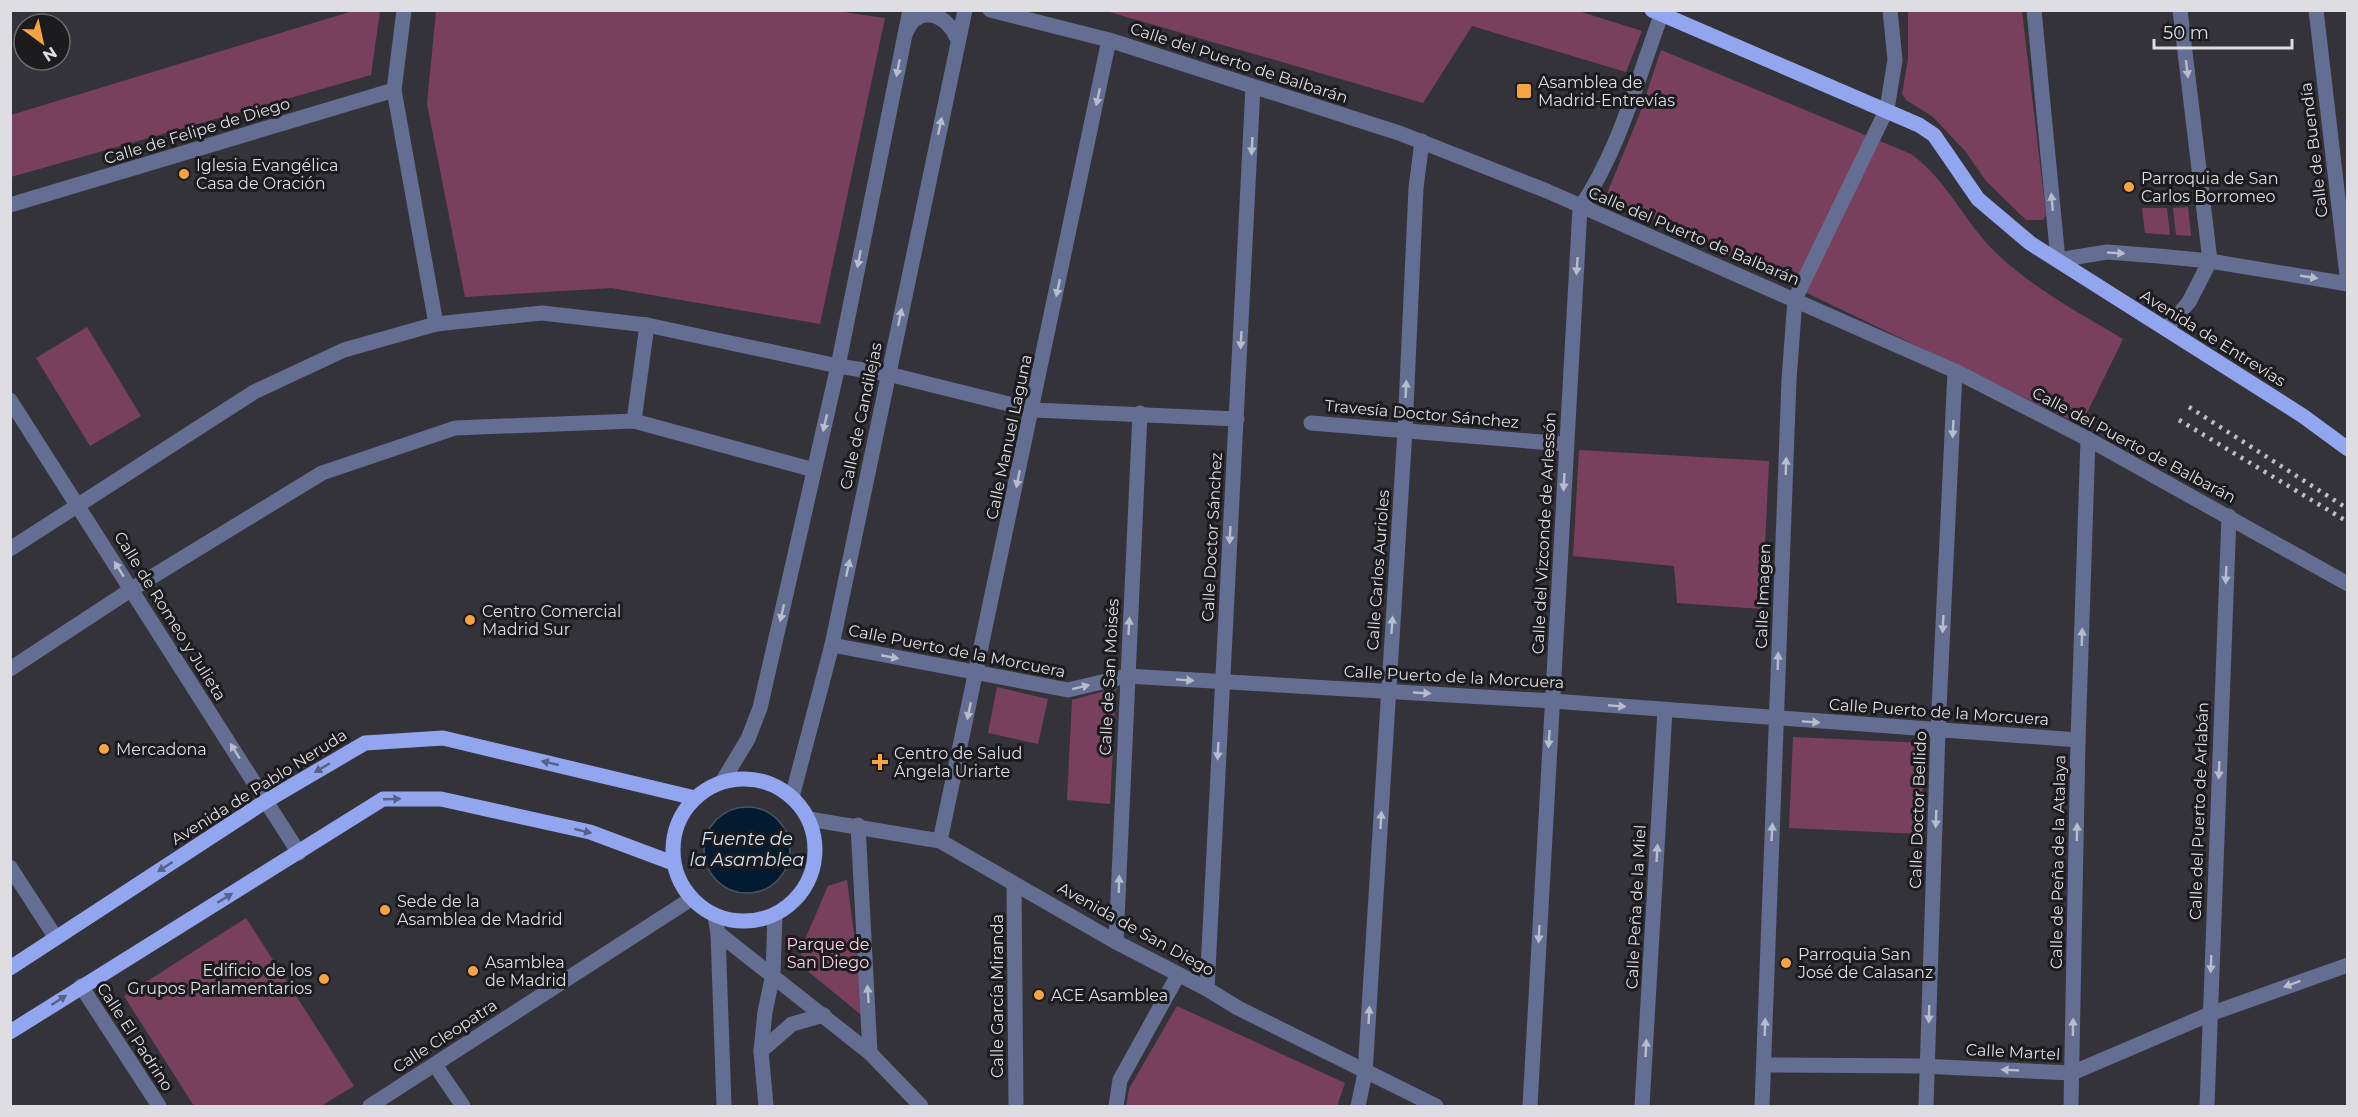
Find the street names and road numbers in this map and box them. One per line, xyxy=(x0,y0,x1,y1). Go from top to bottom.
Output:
street label: Calle del Puerto de Balbarán xyxy=(1128,19,1350,107)
street label: Calle de Buendía xyxy=(2296,81,2332,219)
street label: Calle de Felipe de Diego xyxy=(102,94,292,168)
street label: Calle del Puerto de Balbarán xyxy=(1585,183,1803,289)
street label: Avenida de Entrevías xyxy=(2137,286,2289,391)
street label: Calle de Candilejas xyxy=(836,341,886,491)
street label: Calle Manuel Laguna xyxy=(982,353,1036,521)
street label: Calle del Puerto de Balbarán xyxy=(2029,383,2239,507)
street label: Travesía Doctor Sánchez xyxy=(1324,396,1520,432)
street label: Calle del Vizconde de Arlessón xyxy=(1528,411,1560,655)
street label: Calle Doctor Sánchez xyxy=(1198,452,1226,622)
street label: Calle Carlos Aurioles xyxy=(1363,489,1393,651)
street label: Calle de Romeo y Julieta xyxy=(110,528,230,704)
street label: Calle Imagen xyxy=(1752,543,1774,649)
street label: Calle de San Moisés xyxy=(1095,598,1123,756)
street label: Calle Puerto de la Morcuera xyxy=(847,621,1067,681)
street label: Calle Puerto de la Morcuera xyxy=(1343,662,1565,692)
street label: Calle Puerto de la Morcuera xyxy=(1828,695,2050,729)
street label: Calle del Puerto de Arlabán xyxy=(2186,702,2212,920)
street label: Avenida de Pablo Neruda xyxy=(168,725,350,849)
street label: Calle Doctor Bellido xyxy=(1906,731,1930,889)
street label: Calle de Peña de la Atalaya xyxy=(2047,755,2069,969)
street label: Calle Peña de la Miel xyxy=(1622,824,1650,990)
street label: Avenida de San Diego xyxy=(1054,878,1218,980)
street label: Calle García Miranda xyxy=(988,914,1007,1078)
street label: Calle El Padrino xyxy=(93,979,177,1095)
street label: Calle Cleopatra xyxy=(389,995,501,1077)
street label: Calle Martel xyxy=(1965,1040,2061,1064)

